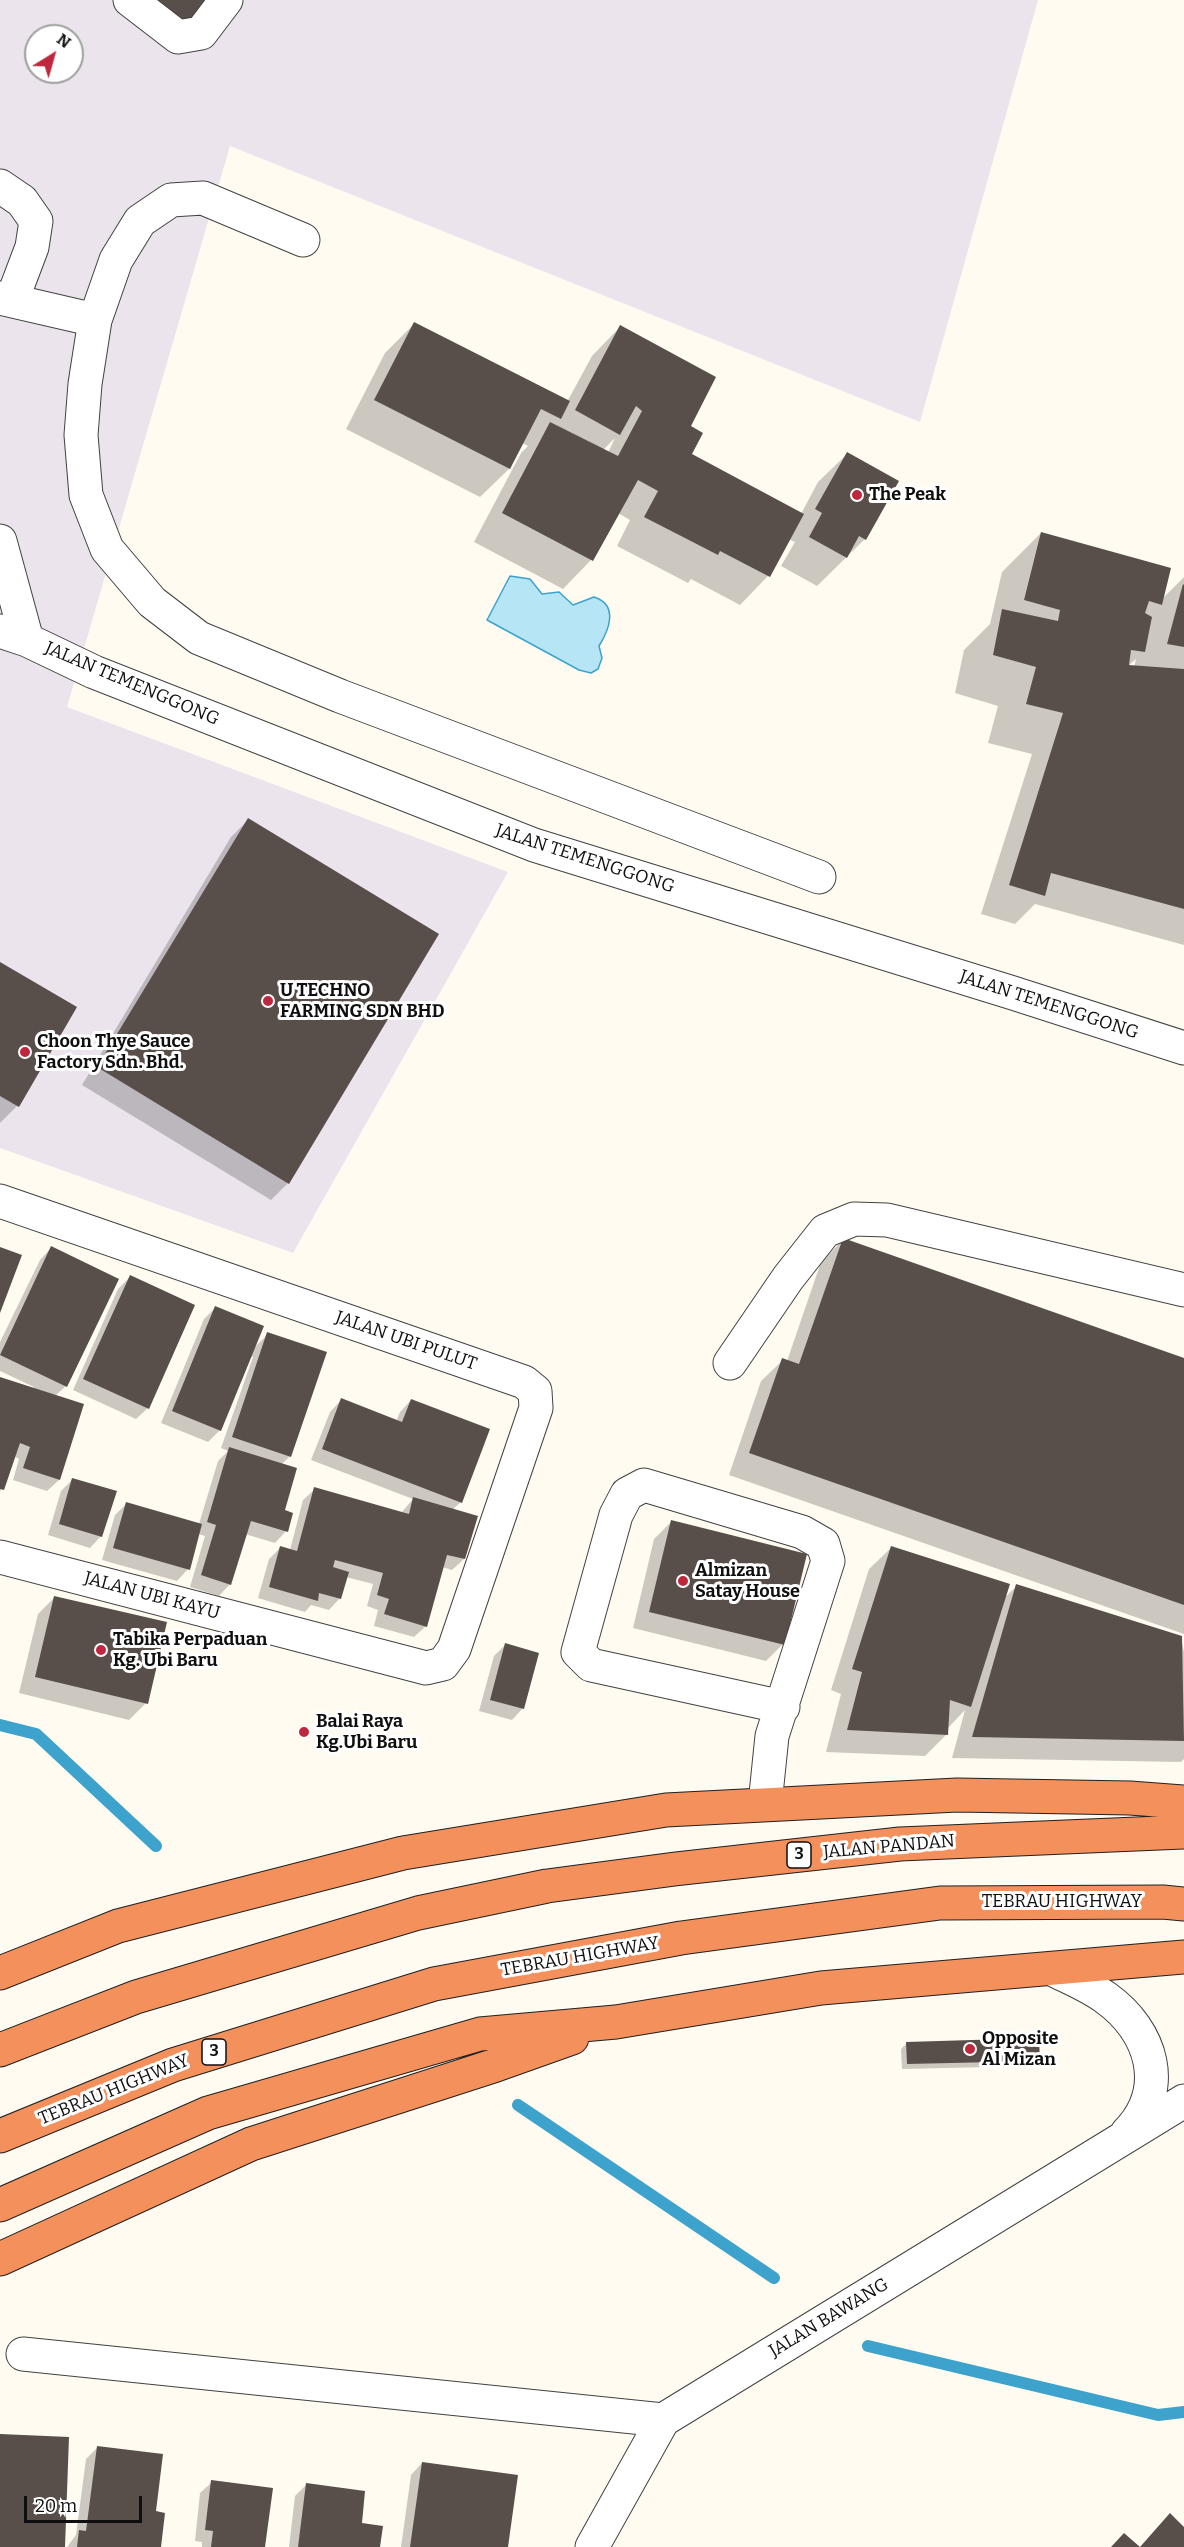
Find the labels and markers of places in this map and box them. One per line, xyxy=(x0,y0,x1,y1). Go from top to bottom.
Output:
place label: The Peak xyxy=(869,484,946,506)
marker: The Peak xyxy=(850,488,864,502)
place label: U TECHNO FARMING SDN BHD xyxy=(280,980,444,1022)
marker: U TECHNO FARMING SDN BHD xyxy=(261,994,275,1008)
place label: Choon Thye Sauce Factory Sdn. Bhd. xyxy=(37,1031,190,1074)
marker: Choon Thye Sauce Factory Sdn. Bhd. xyxy=(18,1045,32,1059)
place label: Almizan Satay House xyxy=(695,1560,800,1602)
marker: Almizan Satay House xyxy=(676,1574,690,1588)
place label: Tabika Perpaduan Kg. Ubi Baru xyxy=(113,1629,267,1672)
marker: Tabika Perpaduan Kg. Ubi Baru xyxy=(94,1643,108,1657)
place label: Balai Raya Kg.Ubi Baru xyxy=(316,1711,417,1754)
marker: Balai Raya Kg.Ubi Baru xyxy=(297,1725,311,1739)
place label: Opposite Al Mizan xyxy=(982,2028,1058,2070)
marker: Opposite Al Mizan xyxy=(963,2042,977,2056)

